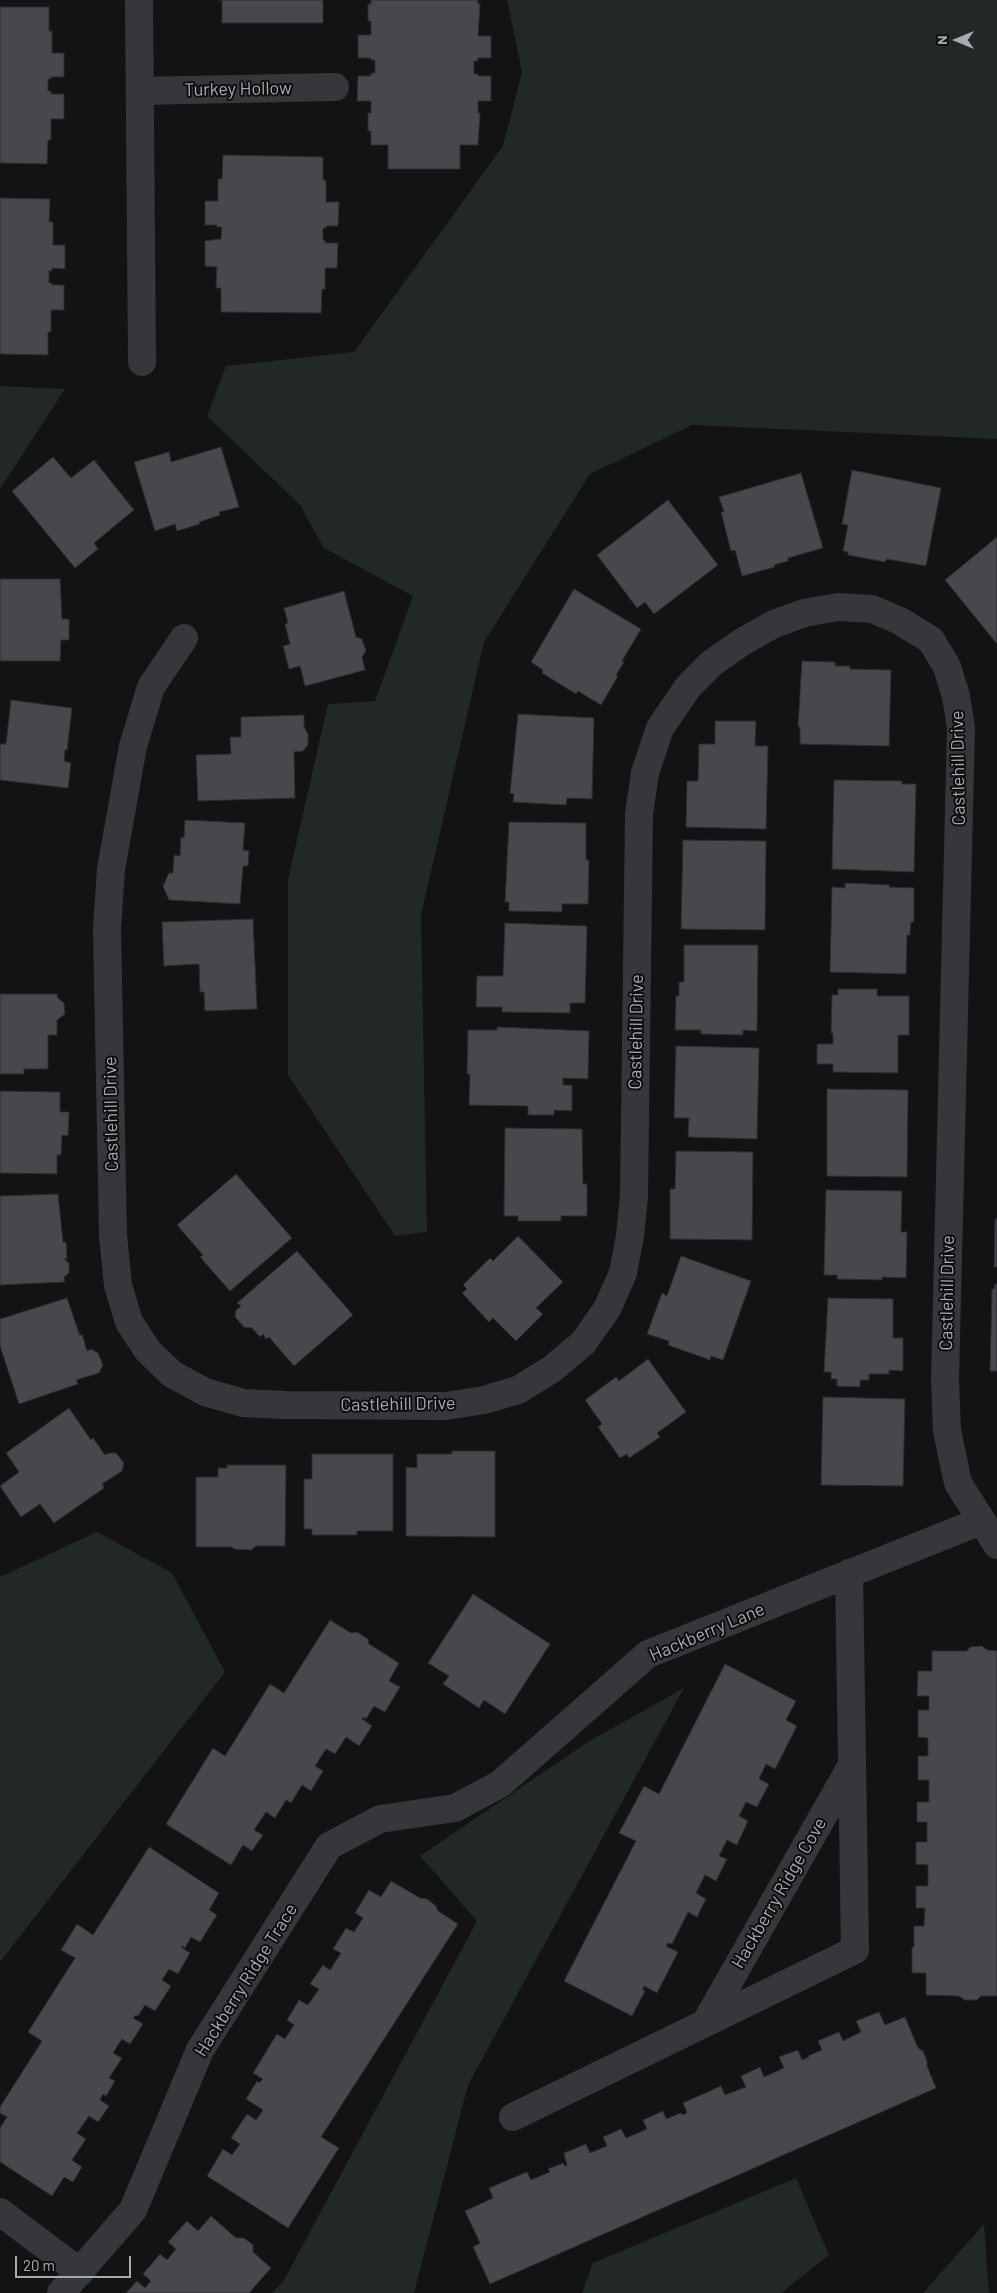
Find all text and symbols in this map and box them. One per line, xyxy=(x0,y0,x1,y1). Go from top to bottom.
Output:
north arrow xyxy=(932,15,982,65)
text: N xyxy=(933,35,950,45)
street label: Turkey Hollow xyxy=(184,77,292,101)
street label: Castlehill Drive xyxy=(946,710,970,826)
street label: Castlehill Drive xyxy=(624,974,648,1090)
street label: Castlehill Drive xyxy=(99,1056,123,1172)
street label: Castlehill Drive xyxy=(935,1235,959,1351)
street label: Castlehill Drive xyxy=(340,1392,456,1416)
street label: Hackberry Lane xyxy=(646,1598,768,1666)
street label: Hackberry Ridge Cove xyxy=(727,1814,831,1972)
street label: Hackberry Ridge Trace xyxy=(190,1900,302,2060)
scale bar xyxy=(18,2246,134,2278)
text: 20 m xyxy=(23,2256,55,2274)

